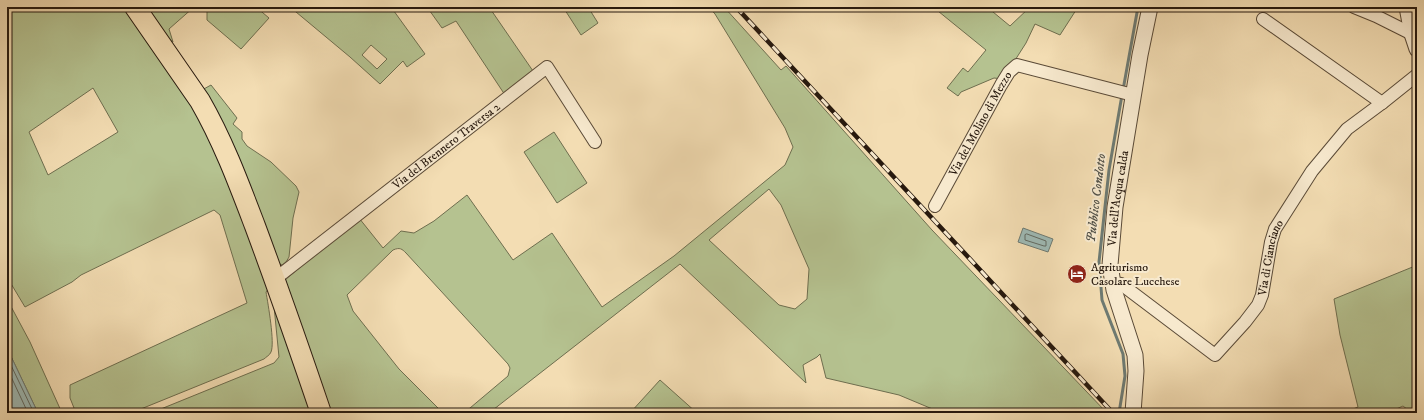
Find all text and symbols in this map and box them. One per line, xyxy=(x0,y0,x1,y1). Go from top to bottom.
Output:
street label: Via del Molino di Mezzo xyxy=(945,68,1015,179)
street label: Via del Brennero Traversa 2 xyxy=(389,99,503,193)
street label: Via dell'Acqua calda xyxy=(1104,148,1132,248)
water label: Pubblico Condotto xyxy=(1083,153,1109,243)
street label: Via di Cianciano xyxy=(1254,216,1287,298)
place label: Agriturismo Casolare Lucchese xyxy=(1091,260,1180,289)
hotel icon: Agriturismo Casolare Lucchese xyxy=(1066,263,1088,285)

